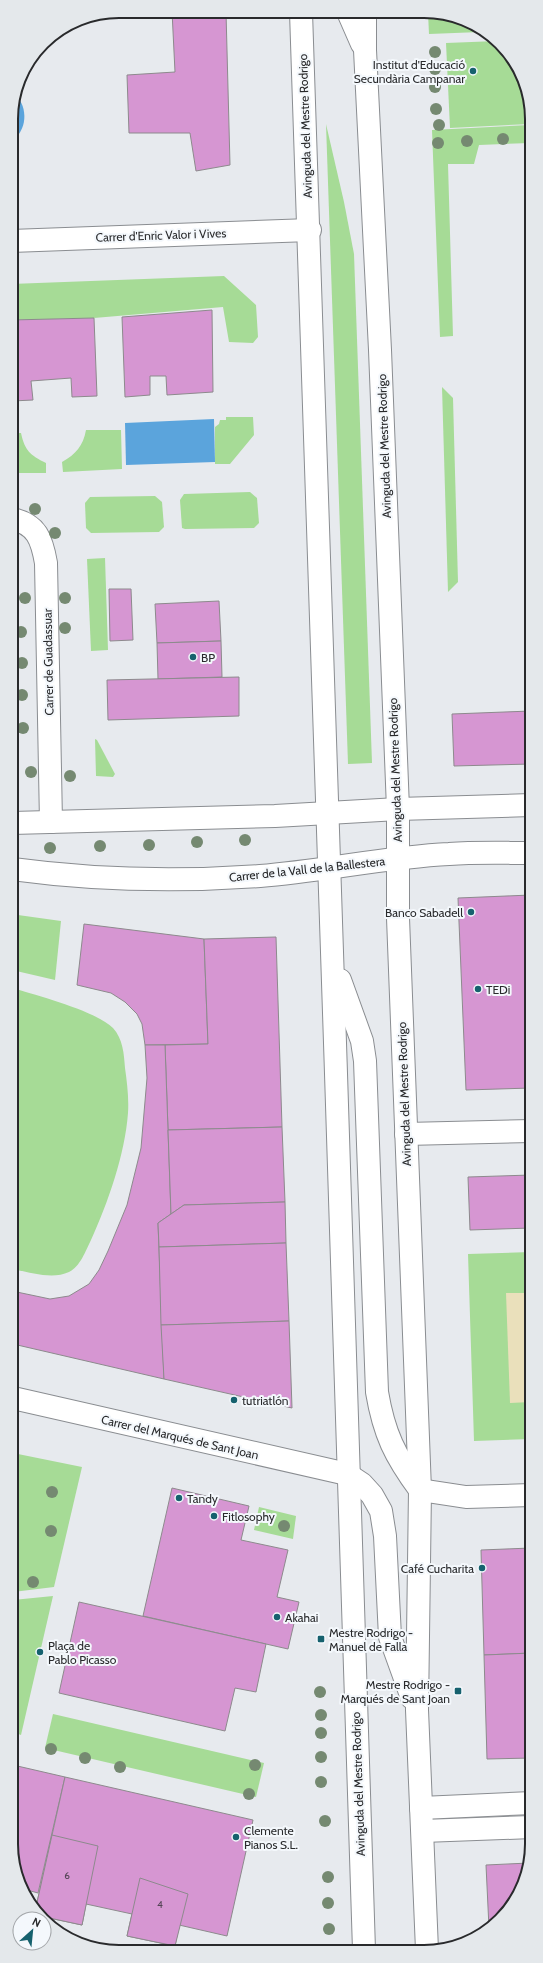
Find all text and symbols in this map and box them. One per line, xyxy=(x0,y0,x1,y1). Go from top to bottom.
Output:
street label: Avinguda del Mestre Rodrigo xyxy=(295,53,315,198)
place label: Institut d'Educació Secundària Campanar xyxy=(354,57,465,86)
marker: Institut d'Educació Secundària Campanar xyxy=(468,66,478,76)
street label: Carrer d'Enric Valor i Vives xyxy=(95,225,227,245)
street label: Avinguda del Mestre Rodrigo xyxy=(374,373,394,518)
street label: Carrer de Guadassuar xyxy=(40,608,56,716)
place label: BP xyxy=(201,650,215,665)
marker: BP xyxy=(188,652,198,662)
street label: Avinguda del Mestre Rodrigo xyxy=(385,697,405,842)
street label: Carrer de la Vall de la Ballestera xyxy=(228,853,386,885)
place label: Banco Sabadell xyxy=(385,905,463,920)
marker: Banco Sabadell xyxy=(466,907,476,917)
place label: TEDi xyxy=(486,982,510,997)
marker: TEDi xyxy=(473,984,483,994)
street label: Avinguda del Mestre Rodrigo xyxy=(394,1021,414,1166)
place label: tutriatlón xyxy=(242,1393,289,1408)
marker: tutriatlón xyxy=(229,1395,239,1405)
street label: Carrer del Marqués de Sant Joan xyxy=(100,1412,260,1462)
place label: Tandy xyxy=(187,1491,218,1506)
marker: Tandy xyxy=(174,1493,184,1503)
place label: Fitlosophy xyxy=(222,1509,275,1524)
marker: Fitlosophy xyxy=(209,1511,219,1521)
place label: Café Cucharita xyxy=(401,1561,474,1576)
marker: Café Cucharita xyxy=(477,1563,487,1573)
place label: Akahai xyxy=(285,1610,318,1625)
marker: Akahai xyxy=(272,1612,282,1622)
place label: Mestre Rodrigo - Manuel de Falla xyxy=(329,1625,413,1654)
marker: Mestre Rodrigo - Manuel de Falla xyxy=(316,1634,326,1644)
place label: Plaça de Pablo Picasso xyxy=(48,1638,117,1667)
marker: Plaça de Pablo Picasso xyxy=(35,1647,45,1657)
place label: Mestre Rodrigo - Marqués de Sant Joan xyxy=(341,1677,450,1706)
marker: Mestre Rodrigo - Marqués de Sant Joan xyxy=(453,1686,463,1696)
street label: Avinguda del Mestre Rodrigo xyxy=(348,1711,368,1856)
place label: Clemente Pianos S.L. xyxy=(244,1823,298,1852)
marker: Clemente Pianos S.L. xyxy=(231,1832,241,1842)
house number: 6 xyxy=(64,1869,70,1882)
house number: 4 xyxy=(157,1898,163,1911)
north arrow xyxy=(12,1911,52,1951)
text: N xyxy=(30,1914,43,1930)

